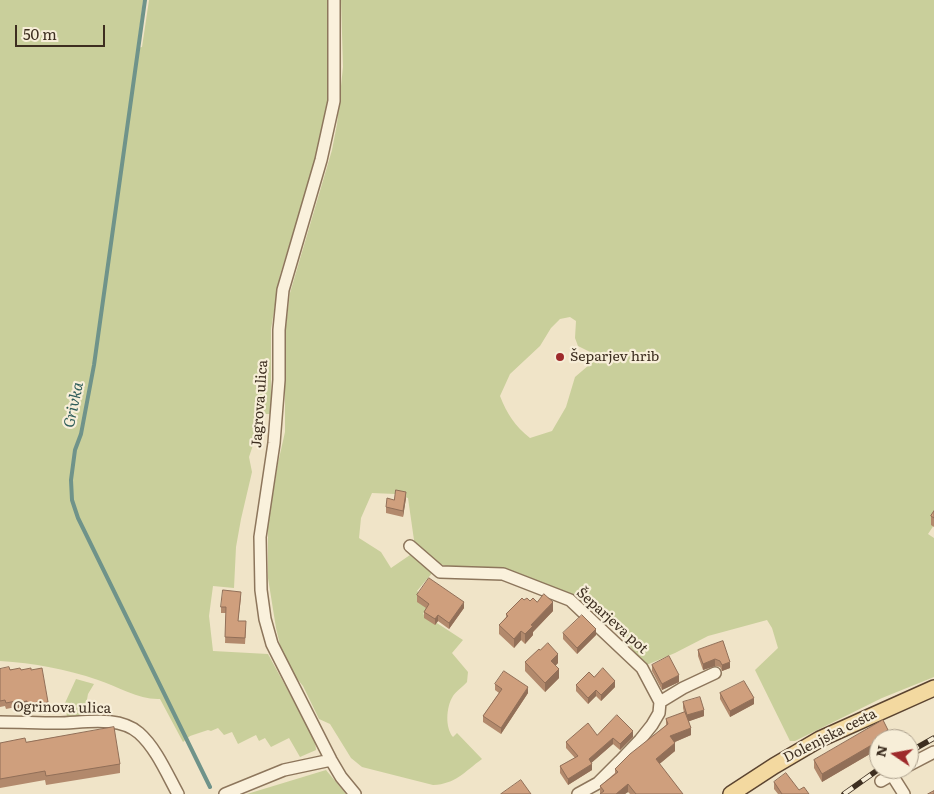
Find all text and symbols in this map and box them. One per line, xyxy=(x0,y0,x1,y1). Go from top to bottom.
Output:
scale bar xyxy=(18,15,108,47)
text: 50 m xyxy=(23,22,57,45)
place label: Šeparjev hrib xyxy=(570,349,659,365)
marker: Šeparjev hrib xyxy=(554,351,566,363)
street label: Jagrova ulica xyxy=(249,359,271,449)
water label: Grivka xyxy=(60,381,88,429)
street label: Šeparjeva pot xyxy=(573,585,651,657)
street label: Ogrinova ulica xyxy=(13,699,111,717)
street label: Dolenjska cesta xyxy=(781,705,879,767)
north arrow xyxy=(869,729,919,779)
text: N xyxy=(869,743,891,759)

